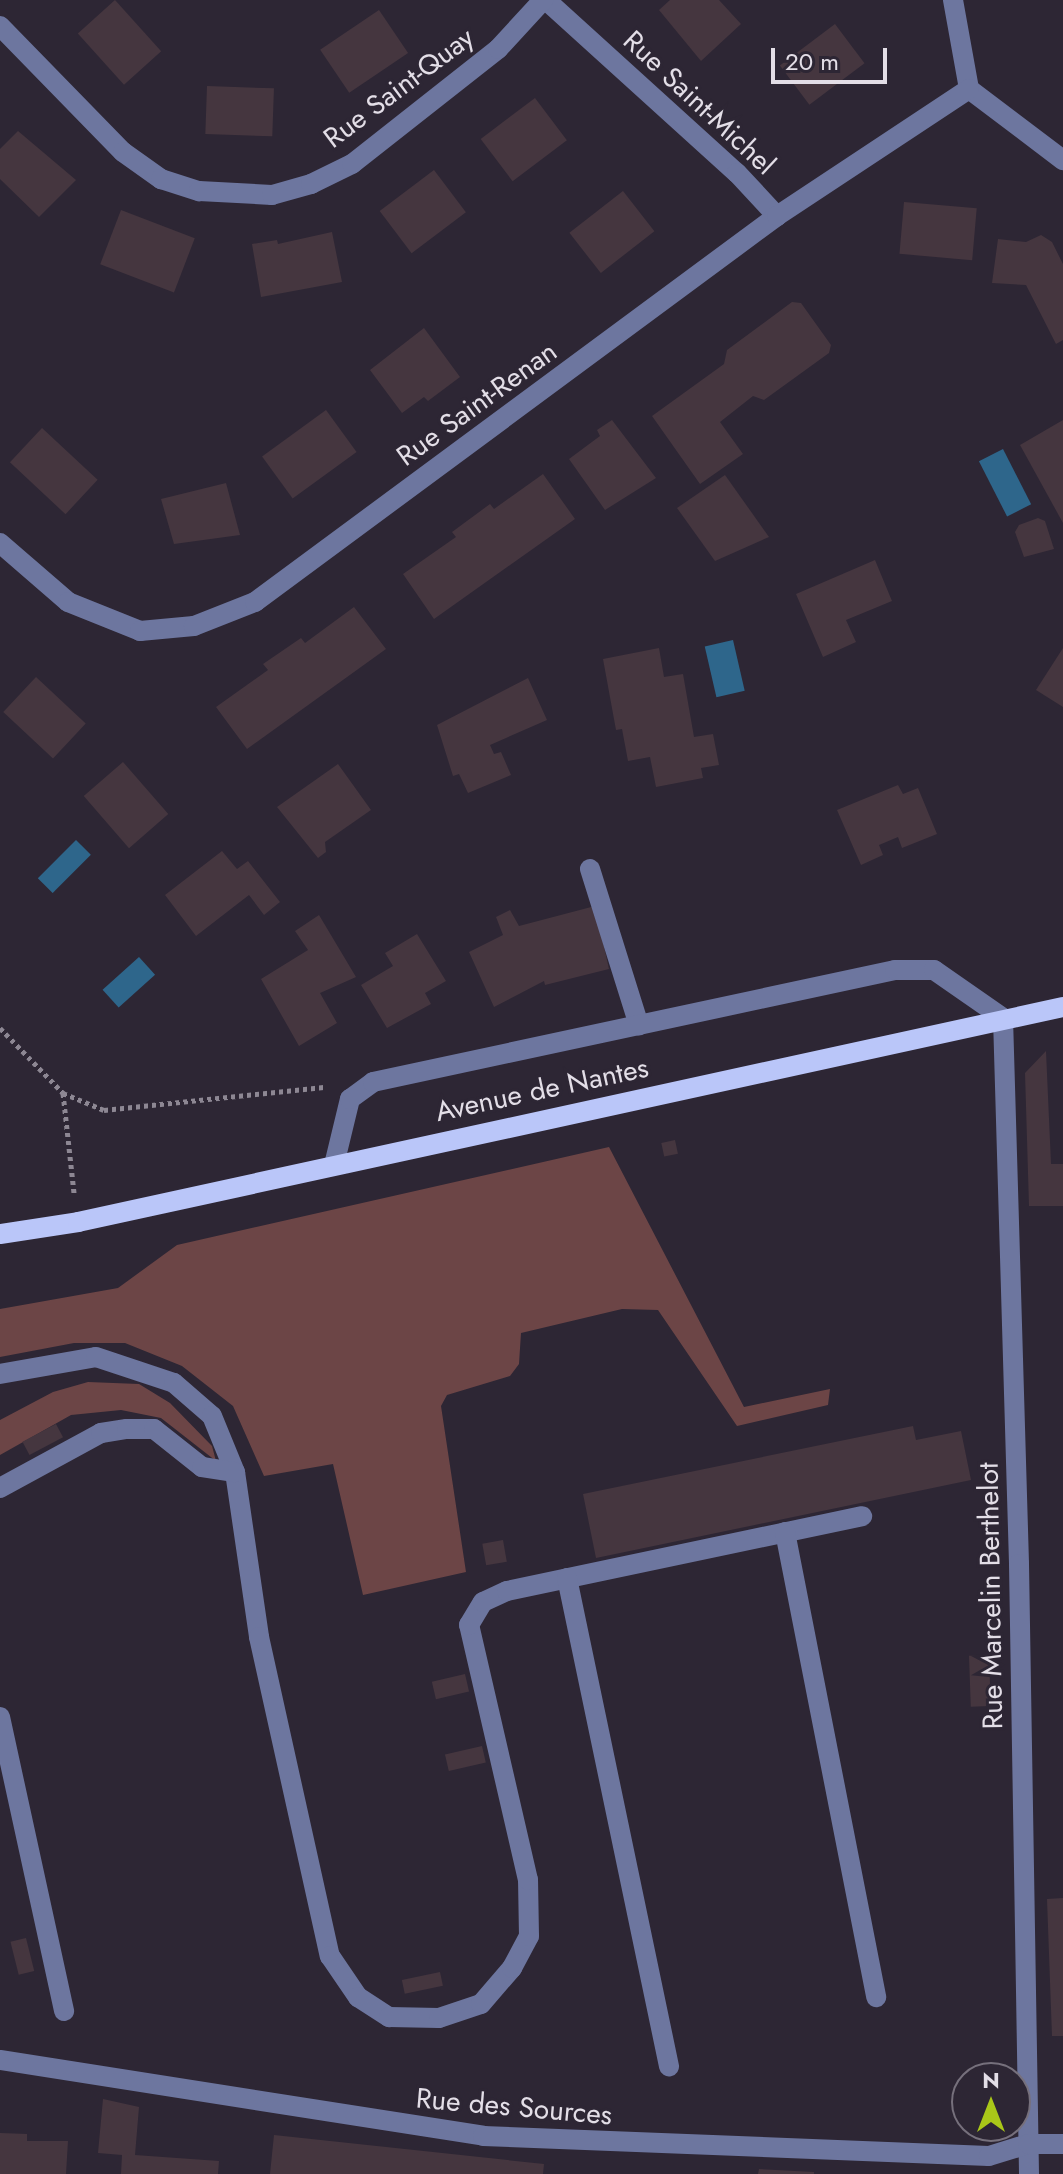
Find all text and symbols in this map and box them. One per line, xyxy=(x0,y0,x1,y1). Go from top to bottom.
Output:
street label: Rue Saint-Quay xyxy=(317,21,481,155)
street label: Rue Saint-Michel xyxy=(616,24,782,182)
scale bar xyxy=(775,32,891,82)
text: 20 m xyxy=(785,44,839,79)
street label: Rue Saint-Renan xyxy=(390,335,564,473)
street label: Avenue de Nantes xyxy=(433,1051,651,1129)
street label: Rue Marcelin Berthelot xyxy=(972,1462,1010,1730)
north arrow xyxy=(951,2062,1031,2142)
text: N xyxy=(982,2064,1000,2096)
street label: Rue des Sources xyxy=(414,2082,614,2132)

